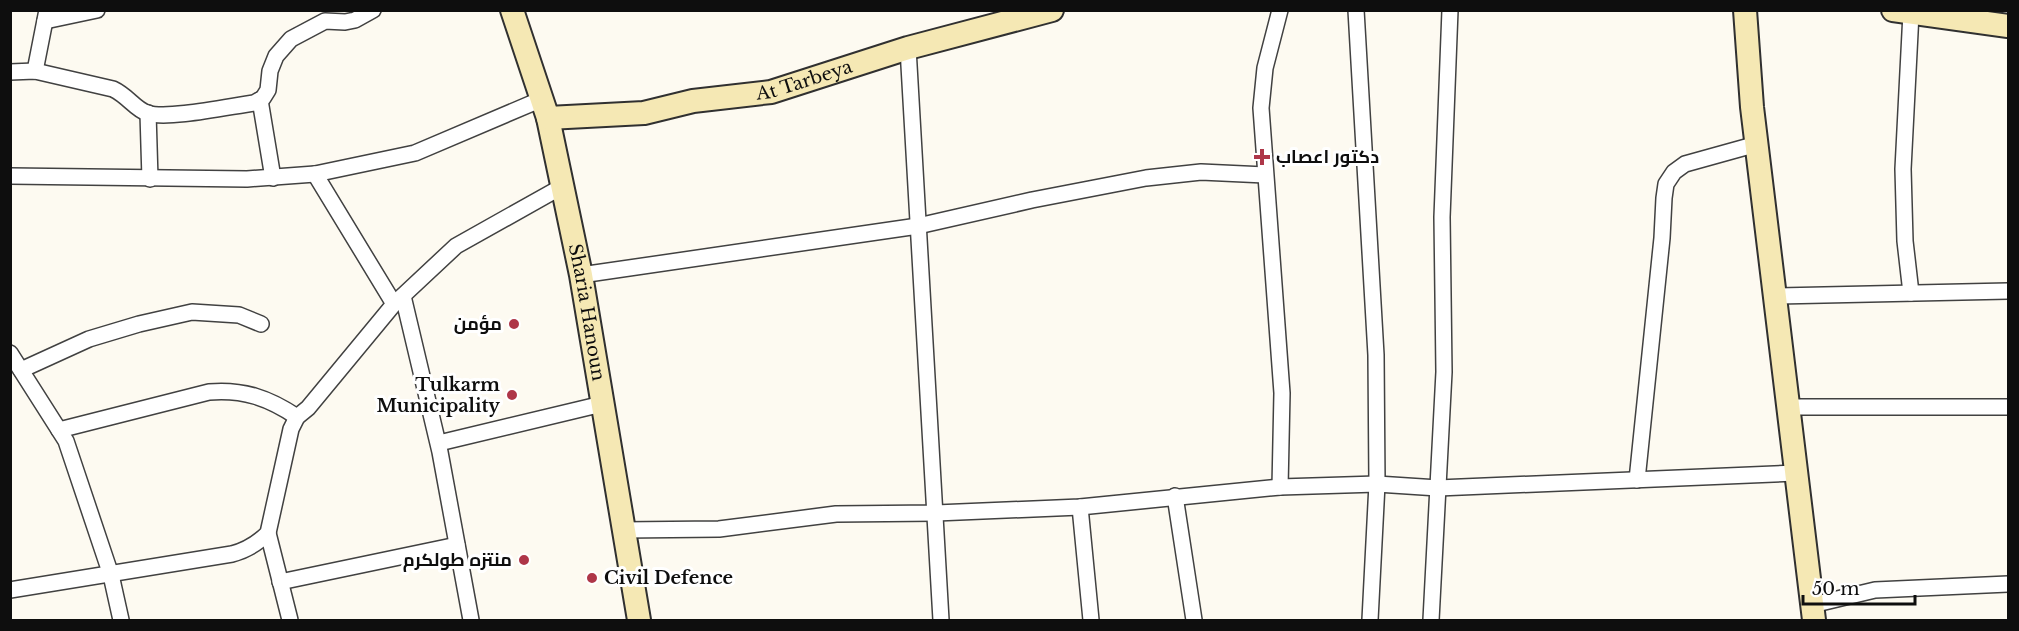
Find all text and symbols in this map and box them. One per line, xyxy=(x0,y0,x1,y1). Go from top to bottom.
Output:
street label: At Tarbeya xyxy=(754,56,855,105)
place label: دكتور اعصاب xyxy=(1276,146,1379,168)
marker: دكتور اعصاب xyxy=(1253,148,1271,166)
street label: Sharia Hanoun xyxy=(564,242,610,383)
place label: مؤمن xyxy=(454,313,502,335)
marker: مؤمن xyxy=(507,317,521,331)
place label: Tulkarm Municipality xyxy=(377,374,500,417)
marker: Tulkarm Municipality xyxy=(505,388,519,402)
place label: منتزه طولكرم xyxy=(403,549,512,572)
marker: منتزه طولكرم xyxy=(517,553,531,567)
place label: Civil Defence xyxy=(604,567,733,589)
scale bar xyxy=(1803,568,1916,606)
marker: Civil Defence xyxy=(585,571,599,585)
text: 50 m xyxy=(1812,578,1860,600)

